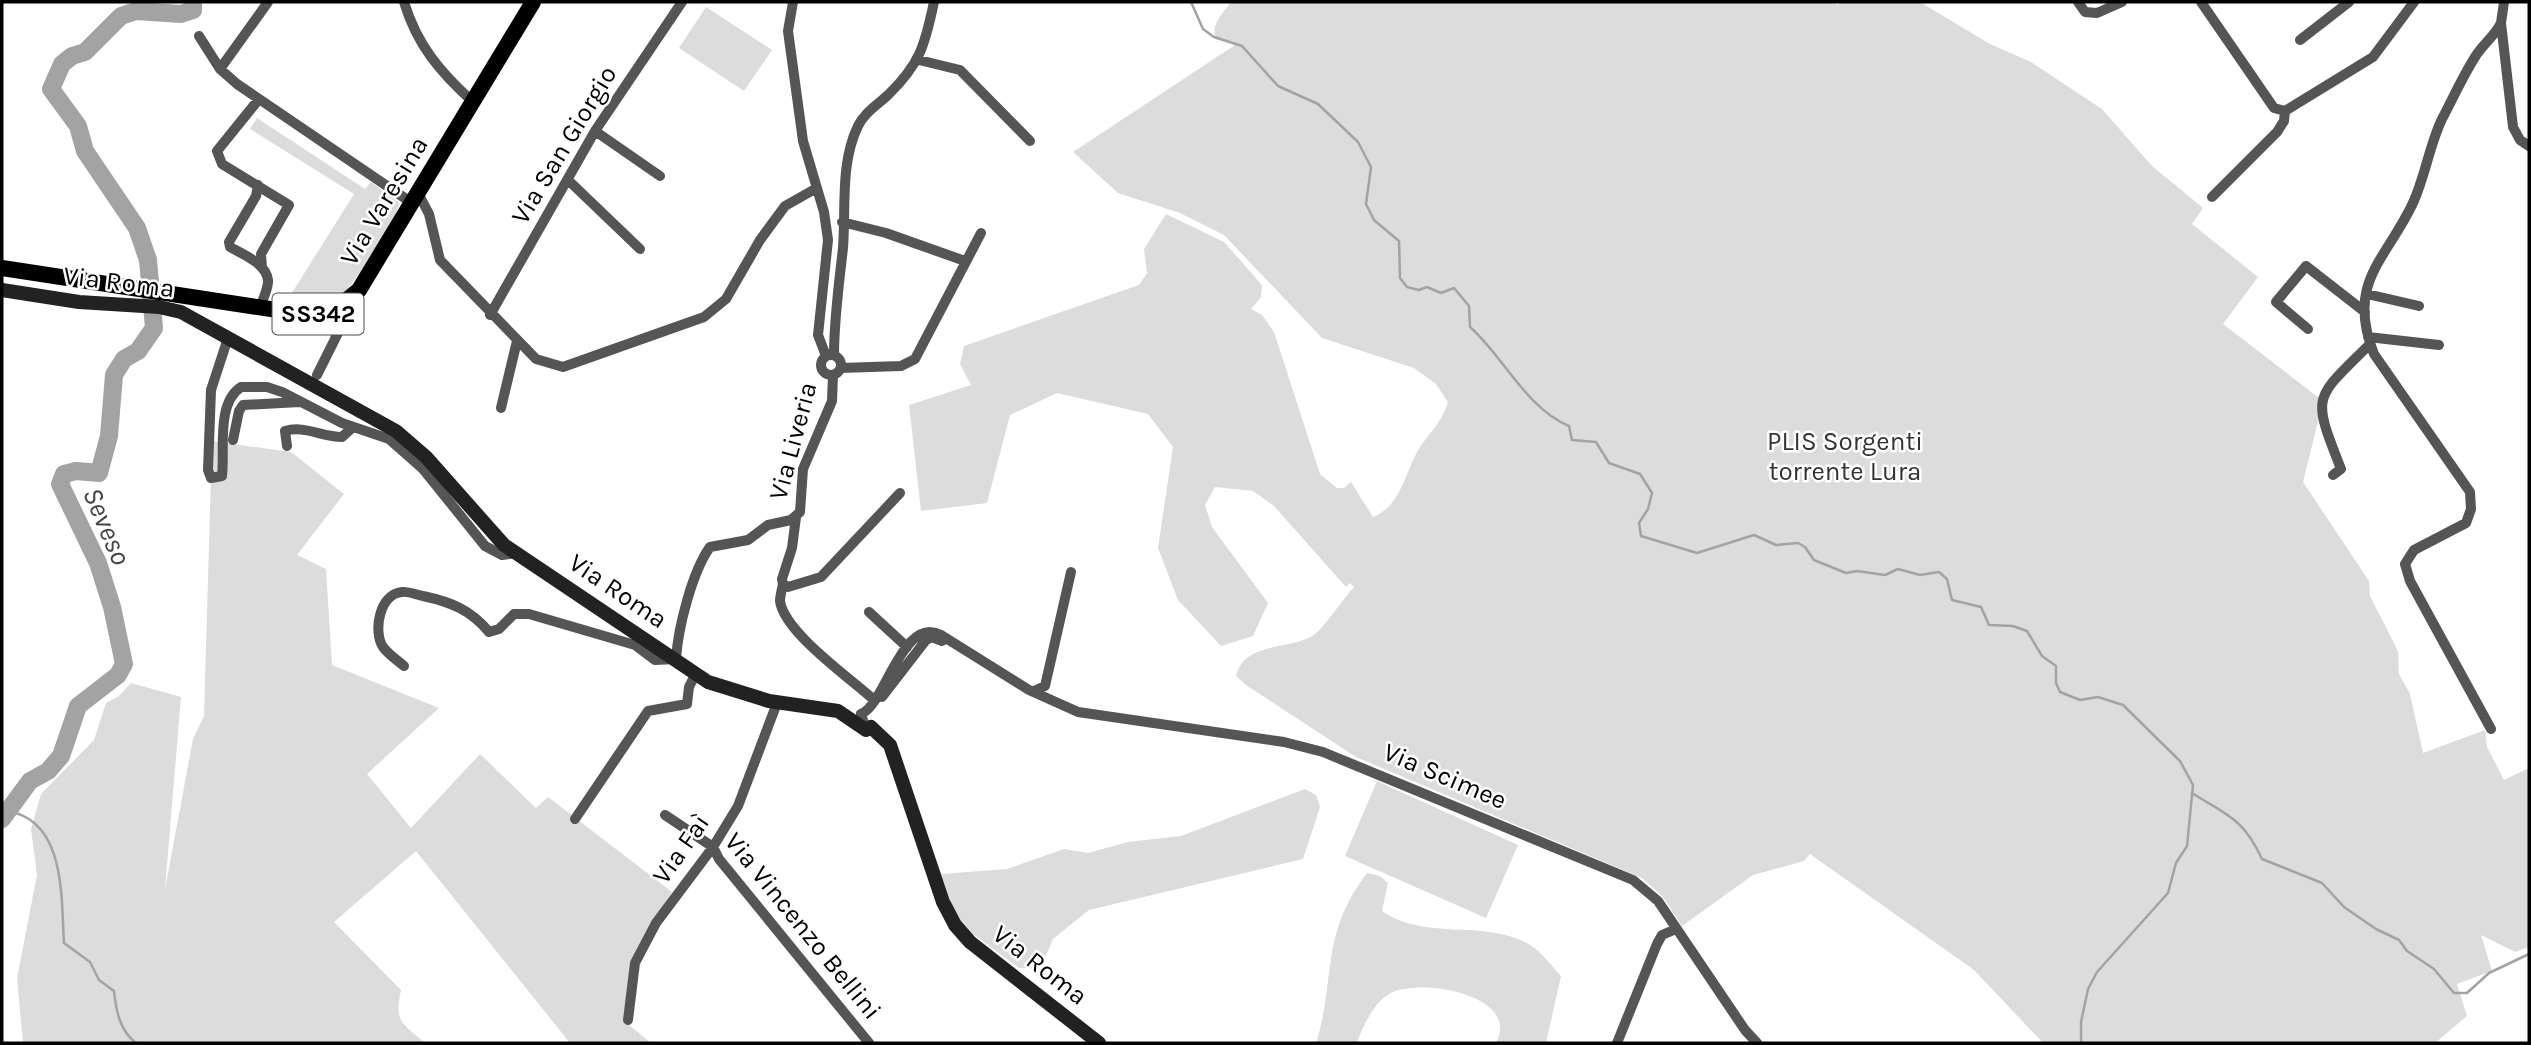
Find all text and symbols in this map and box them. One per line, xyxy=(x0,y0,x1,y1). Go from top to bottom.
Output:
street label: Via San Giorgio xyxy=(505,60,623,230)
street label: Via Varesina xyxy=(333,131,435,271)
street label: Via Roma xyxy=(62,260,176,304)
road number: SS342 xyxy=(272,293,364,334)
street label: Via Liveria xyxy=(762,379,824,503)
park label: PLIS Sorgenti torrente Lura xyxy=(1767,426,1923,487)
water label: Seveso xyxy=(76,482,138,570)
street label: Via Roma xyxy=(563,547,673,635)
street label: Via Scimee xyxy=(1379,736,1511,816)
street label: Via Faì xyxy=(646,808,716,890)
street label: Via Vincenzo Bellini xyxy=(718,826,888,1026)
street label: Via Roma xyxy=(986,918,1094,1012)

